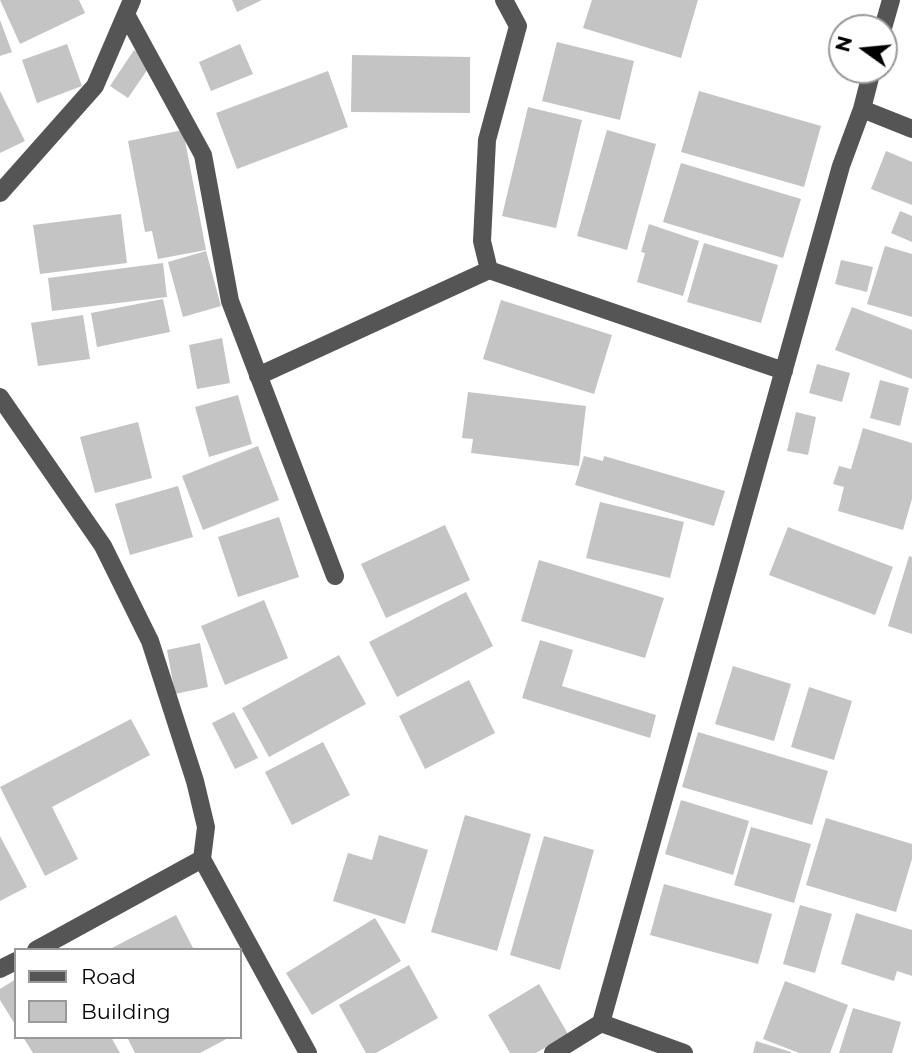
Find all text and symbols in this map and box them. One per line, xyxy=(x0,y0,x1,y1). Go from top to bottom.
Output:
north arrow xyxy=(828,14,898,84)
text: N xyxy=(831,34,857,54)
legend xyxy=(14,948,242,1039)
text: Road xyxy=(81,964,136,989)
text: Building xyxy=(81,999,171,1024)

